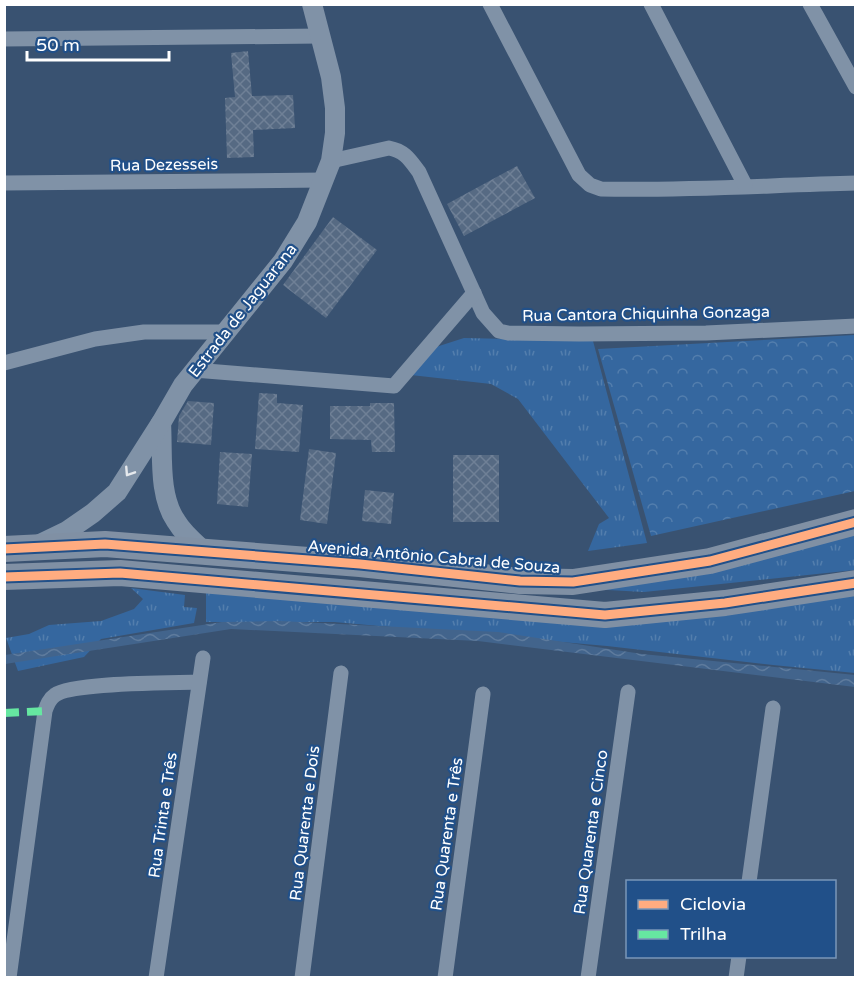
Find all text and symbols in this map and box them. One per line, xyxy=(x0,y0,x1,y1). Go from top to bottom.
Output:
scale bar xyxy=(27,24,170,62)
text: 50 m xyxy=(36,34,80,56)
street label: Rua Dezesseis xyxy=(110,154,218,176)
street label: Estrada de Jaguarana xyxy=(184,240,301,382)
street label: Rua Cantora Chiquinha Gonzaga xyxy=(522,302,770,326)
one-way arrow xyxy=(126,466,137,477)
street label: Avenida Antônio Cabral de Souza xyxy=(307,536,561,578)
street label: Rua Quarenta e Dois xyxy=(286,745,324,902)
street label: Rua Quarenta e Cinco xyxy=(570,749,612,916)
street label: Rua Trinta e Três xyxy=(144,751,182,879)
street label: Rua Quarenta e Três xyxy=(426,756,468,912)
legend xyxy=(626,880,836,958)
text: Ciclovia xyxy=(680,893,746,915)
text: Trilha xyxy=(680,923,727,945)

